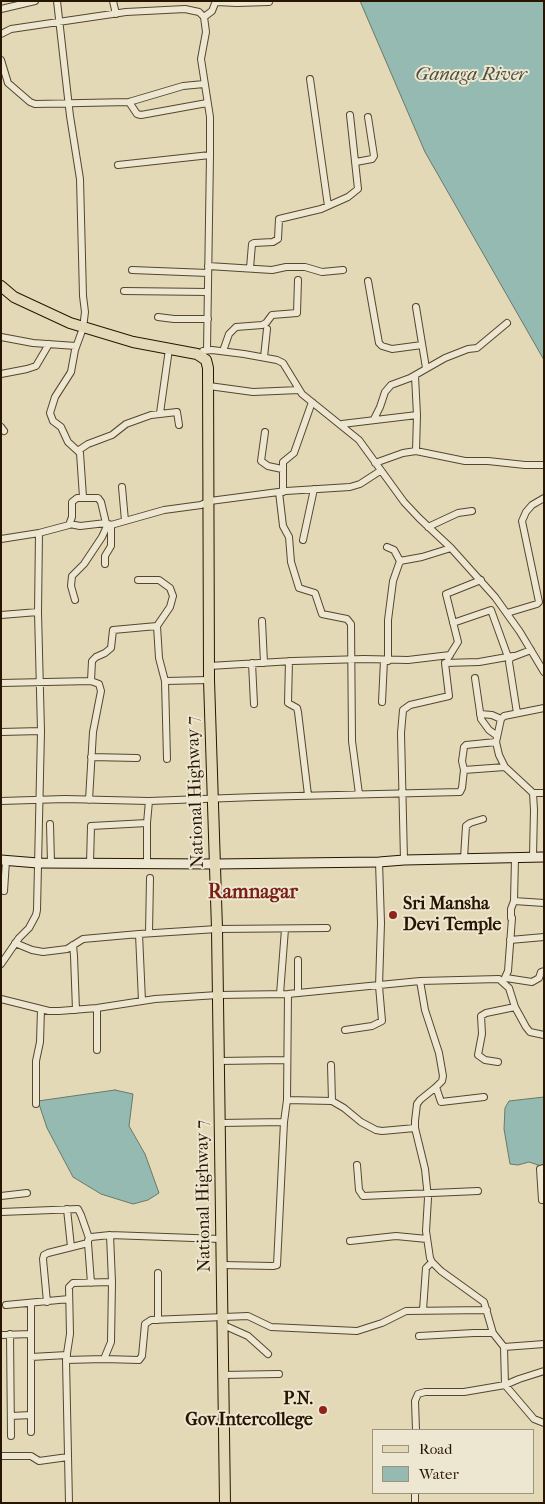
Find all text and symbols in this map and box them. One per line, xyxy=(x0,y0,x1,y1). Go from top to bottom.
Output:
water label: Ganaga River xyxy=(415,64,527,86)
street label: National Highway 7 xyxy=(183,716,209,868)
district label: Ramnagar xyxy=(208,881,298,905)
place label: Sri Mansha Devi Temple xyxy=(403,894,502,936)
marker: Sri Mansha Devi Temple xyxy=(387,909,399,921)
street label: National Highway 7 xyxy=(192,1120,216,1272)
place label: P.N. Gov.Intercollege xyxy=(185,1389,313,1432)
marker: P.N. Gov.Intercollege xyxy=(317,1404,329,1416)
legend xyxy=(372,1429,535,1494)
text: Road xyxy=(419,1440,452,1458)
text: Water xyxy=(419,1465,459,1483)

